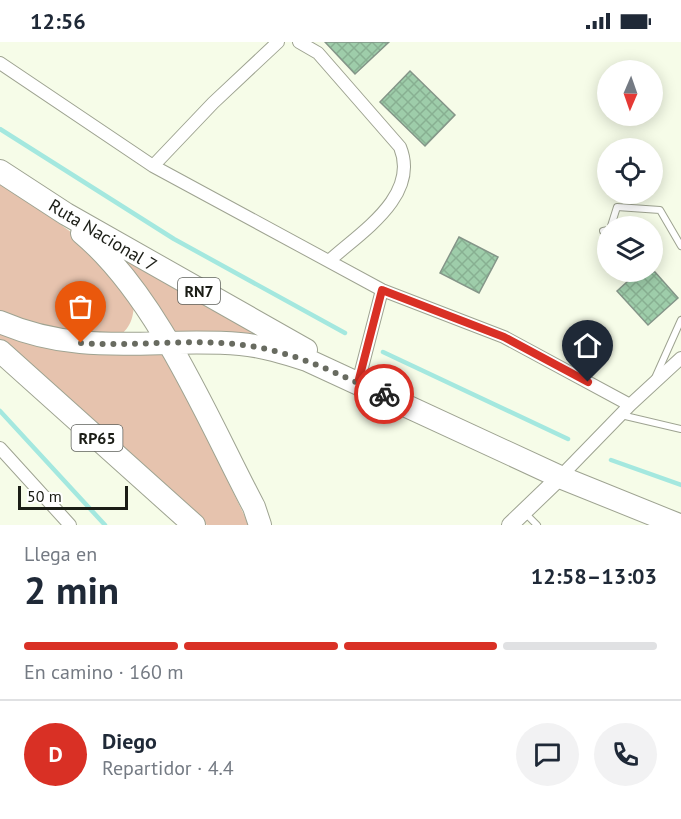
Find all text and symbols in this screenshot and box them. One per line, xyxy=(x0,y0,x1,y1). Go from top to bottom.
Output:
text: 12:56 xyxy=(30,7,86,35)
north arrow xyxy=(597,60,663,126)
map controls xyxy=(597,60,663,282)
button: locate xyxy=(597,138,663,204)
street label: Ruta Nacional 7 xyxy=(45,194,161,276)
button: layers xyxy=(597,216,663,282)
road number: RN7 xyxy=(178,278,220,304)
pin xyxy=(55,281,106,343)
icon: bag xyxy=(64,290,97,323)
pin xyxy=(562,320,613,382)
icon: home xyxy=(571,329,604,362)
courier xyxy=(354,364,414,424)
icon: bike xyxy=(368,378,401,411)
road number: RP65 xyxy=(72,425,122,451)
scale bar xyxy=(18,483,128,510)
text: 50 m xyxy=(27,486,62,506)
text: Llega en xyxy=(24,541,97,567)
text: 12:58–13:03 xyxy=(531,562,657,590)
text: 2 min xyxy=(24,564,119,615)
text: En camino · 160 m xyxy=(24,659,184,685)
button: chat xyxy=(516,723,579,786)
button: phone xyxy=(594,723,657,786)
text: Diego xyxy=(102,727,157,755)
text: D xyxy=(48,740,63,768)
text: Repartidor · 4.4 xyxy=(102,755,234,781)

